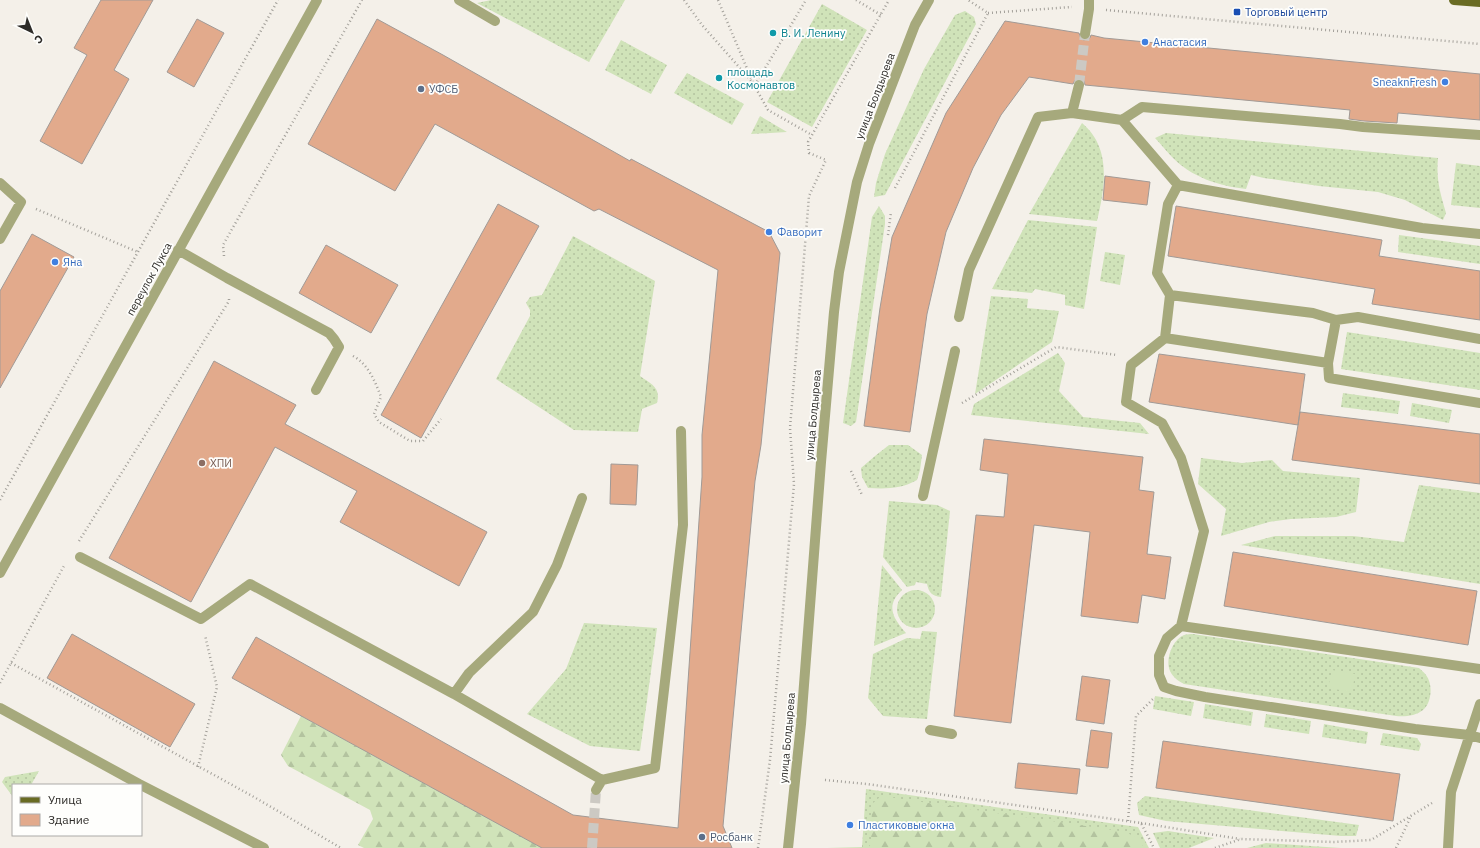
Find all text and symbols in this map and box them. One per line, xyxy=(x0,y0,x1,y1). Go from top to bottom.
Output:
place label: Торговый центр xyxy=(1245,5,1328,19)
marker: Торговый центр xyxy=(1232,7,1242,17)
north arrow xyxy=(12,12,52,52)
place label: В. И. Ленину xyxy=(781,26,846,40)
marker: В. И. Ленину xyxy=(768,28,778,38)
text: С xyxy=(31,32,46,47)
place label: Анастасия xyxy=(1153,35,1207,49)
marker: Анастасия xyxy=(1140,37,1150,47)
street label: улица Болдырева xyxy=(852,51,898,141)
place label: площадь Космонавтов xyxy=(727,65,795,92)
marker: площадь Космонавтов xyxy=(714,73,724,83)
place label: SneaknFresh xyxy=(1373,75,1437,89)
marker: SneaknFresh xyxy=(1440,77,1450,87)
place label: УФСБ xyxy=(429,82,458,96)
marker: УФСБ xyxy=(416,84,426,94)
place label: Фаворит xyxy=(777,225,823,239)
marker: Фаворит xyxy=(764,227,774,237)
street label: переулок Лукса xyxy=(123,240,175,318)
place label: Яна xyxy=(63,255,83,269)
marker: Яна xyxy=(50,257,60,267)
street label: улица Болдырева xyxy=(802,369,824,461)
place label: ХПИ xyxy=(210,456,232,470)
marker: ХПИ xyxy=(197,458,207,468)
street label: улица Болдырева xyxy=(776,692,798,784)
legend xyxy=(12,784,142,836)
text: Улица xyxy=(48,792,82,807)
text: Здание xyxy=(48,812,90,827)
place label: Пластиковые окна xyxy=(858,818,954,832)
marker: Пластиковые окна xyxy=(845,820,855,830)
place label: Росбанк xyxy=(710,830,753,844)
marker: Росбанк xyxy=(697,832,707,842)

